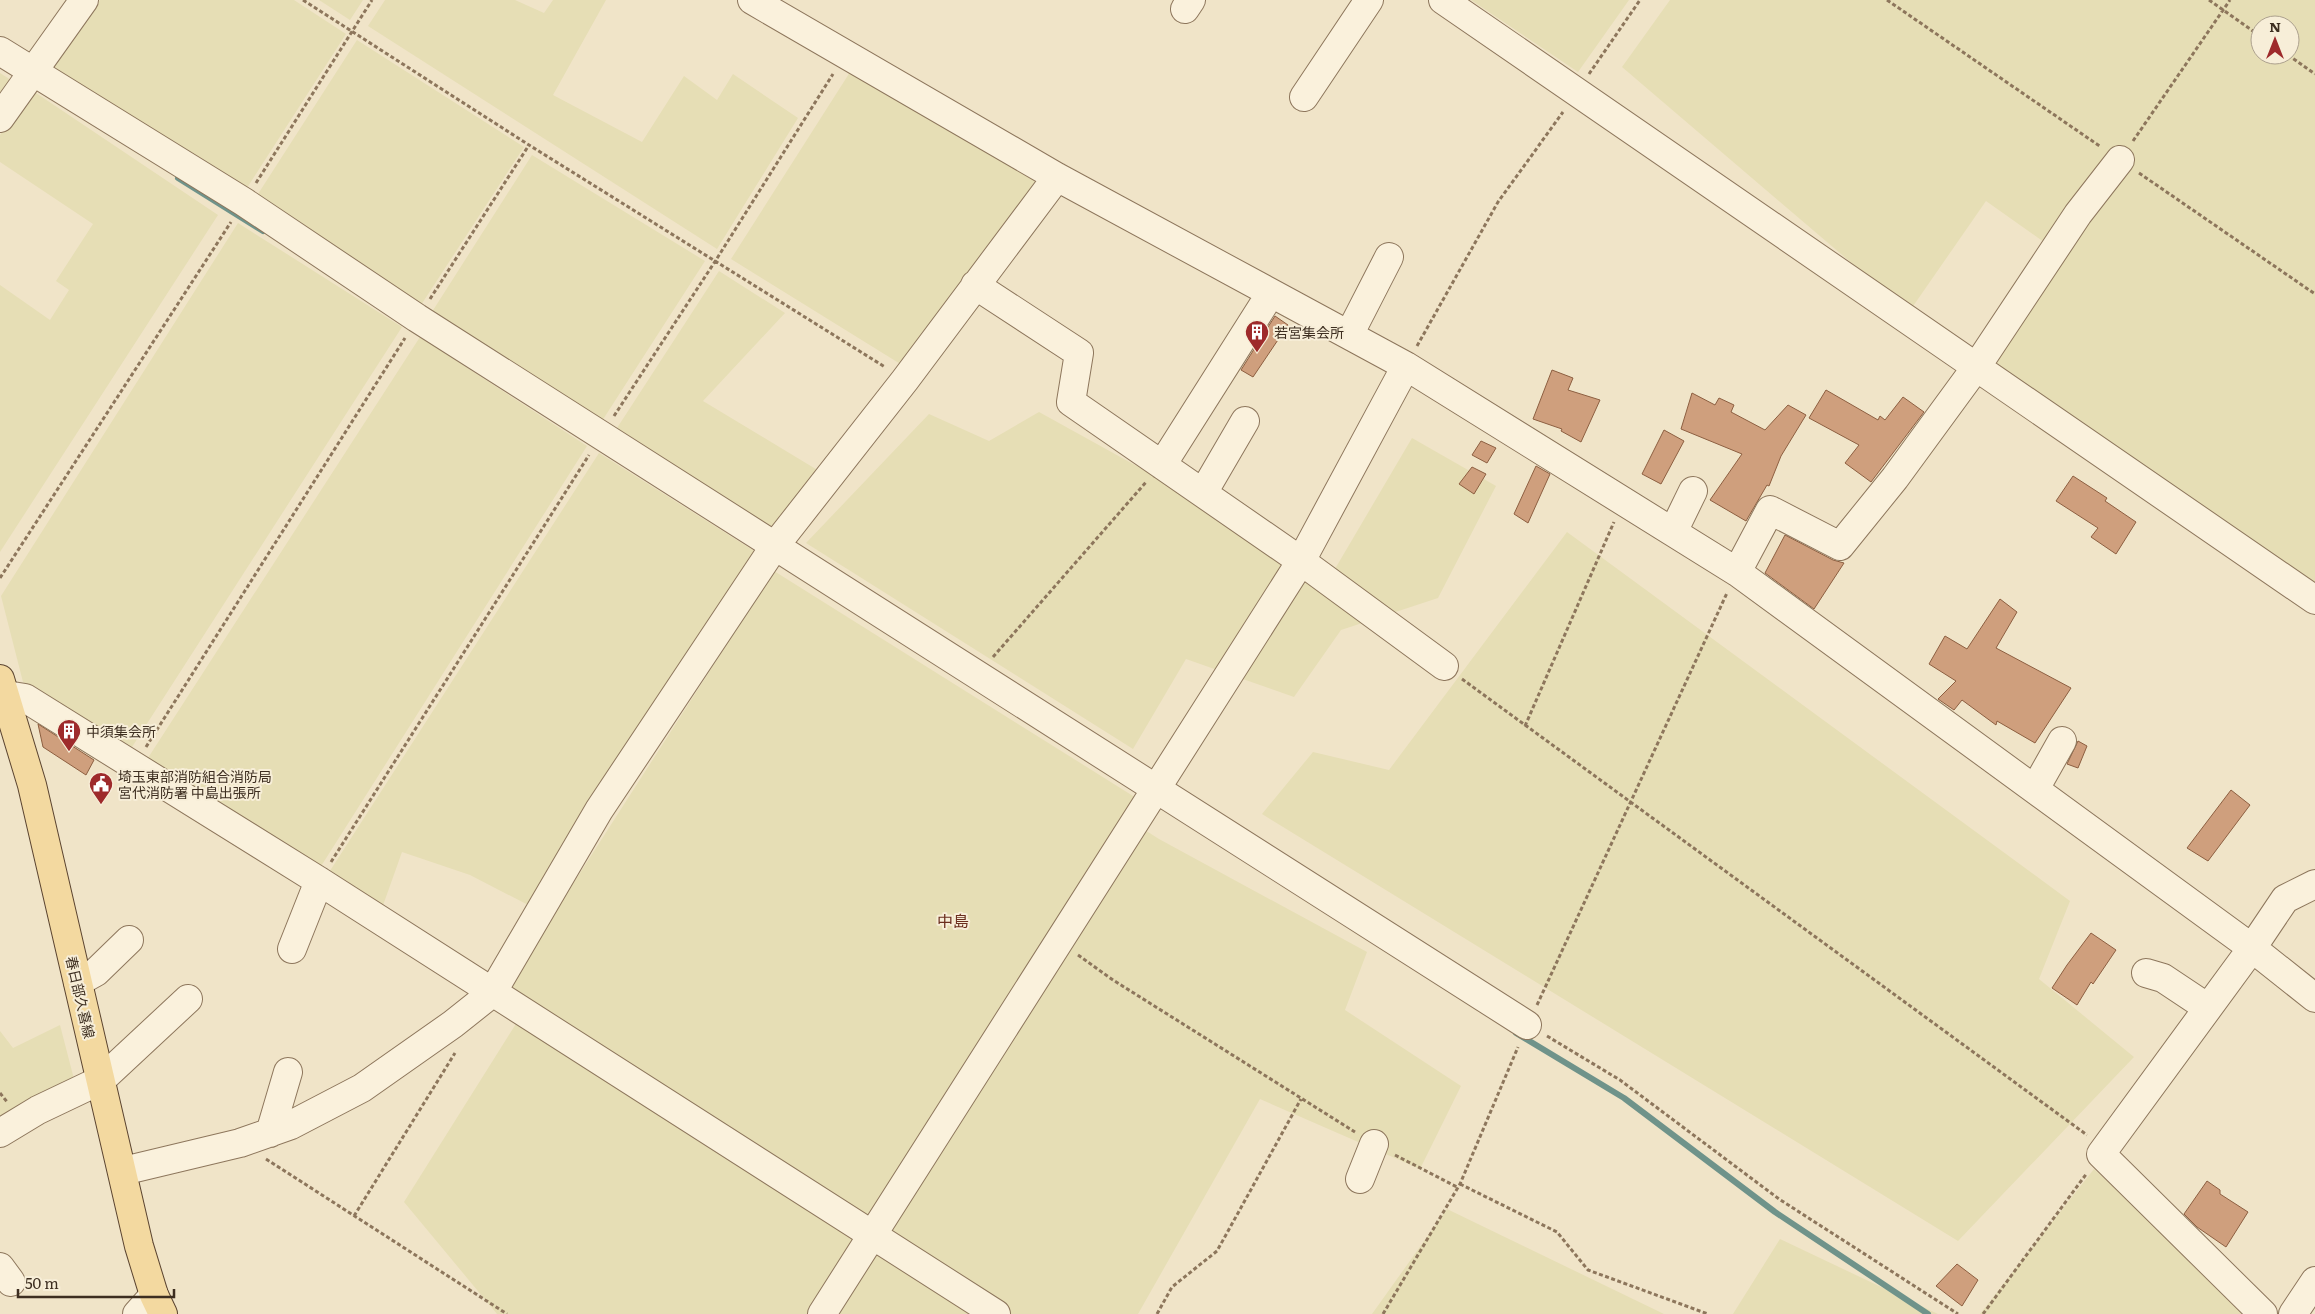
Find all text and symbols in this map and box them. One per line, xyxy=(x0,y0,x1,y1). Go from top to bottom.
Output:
north arrow xyxy=(2250,15,2300,65)
text: N xyxy=(2269,16,2281,36)
building icon: 若宮集会所 xyxy=(1244,319,1270,353)
place label: 若宮集会所 xyxy=(1274,322,1344,342)
building icon: 中須集会所 xyxy=(56,718,82,752)
place label: 中須集会所 xyxy=(86,721,156,741)
place label: 埼玉東部消防組合消防局 宮代消防署 中島出張所 xyxy=(118,766,272,802)
public building icon: 埼玉東部消防組合消防局 宮代消防署 中島出張所 xyxy=(88,771,114,805)
district label: 中島 xyxy=(937,908,969,932)
street label: 春日部久喜線 xyxy=(62,954,100,1040)
scale bar xyxy=(18,1266,174,1298)
text: 50 m xyxy=(25,1271,59,1294)

